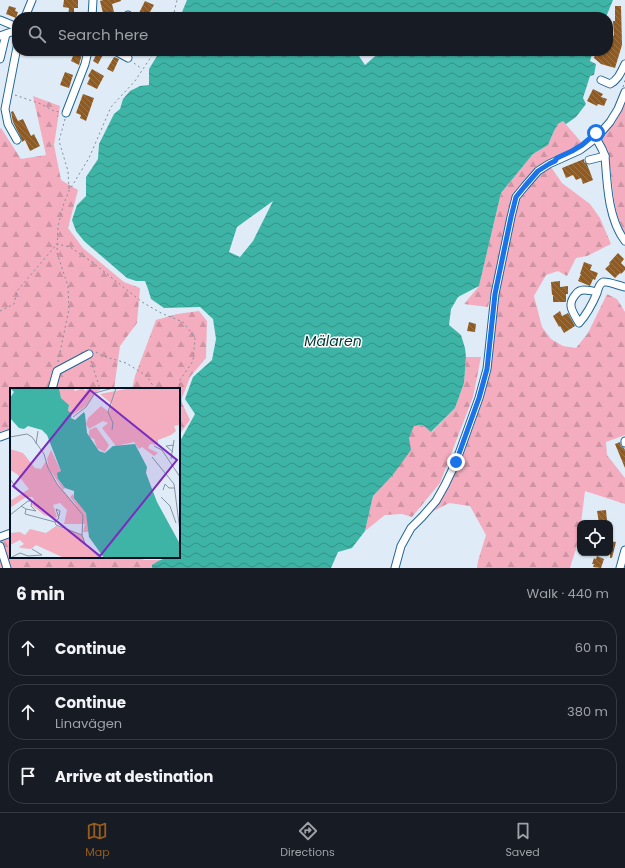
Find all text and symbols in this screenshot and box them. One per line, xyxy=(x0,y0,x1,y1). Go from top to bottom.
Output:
search box xyxy=(12,12,613,56)
icon: search xyxy=(26,23,48,45)
text: Search here xyxy=(58,24,148,45)
route start xyxy=(587,124,605,142)
water label: Mälaren xyxy=(304,331,362,351)
inset map xyxy=(10,388,180,558)
route end xyxy=(447,453,465,471)
map controls xyxy=(577,520,613,556)
button: locate xyxy=(577,520,613,556)
text: 6 min xyxy=(16,582,65,606)
text: Walk · 440 m xyxy=(527,584,609,603)
icon: ahead xyxy=(17,637,39,659)
text: Continue xyxy=(55,638,126,659)
text: 60 m xyxy=(575,638,608,657)
text: Continue xyxy=(55,692,126,713)
icon: ahead xyxy=(17,701,39,723)
text: 380 m xyxy=(567,702,608,721)
text: Linavägen xyxy=(55,714,122,733)
icon: arrive xyxy=(17,765,39,787)
text: Arrive at destination xyxy=(55,766,213,787)
tab: Map xyxy=(85,820,110,861)
tab: Directions xyxy=(280,820,335,861)
tab: Saved xyxy=(505,820,540,861)

